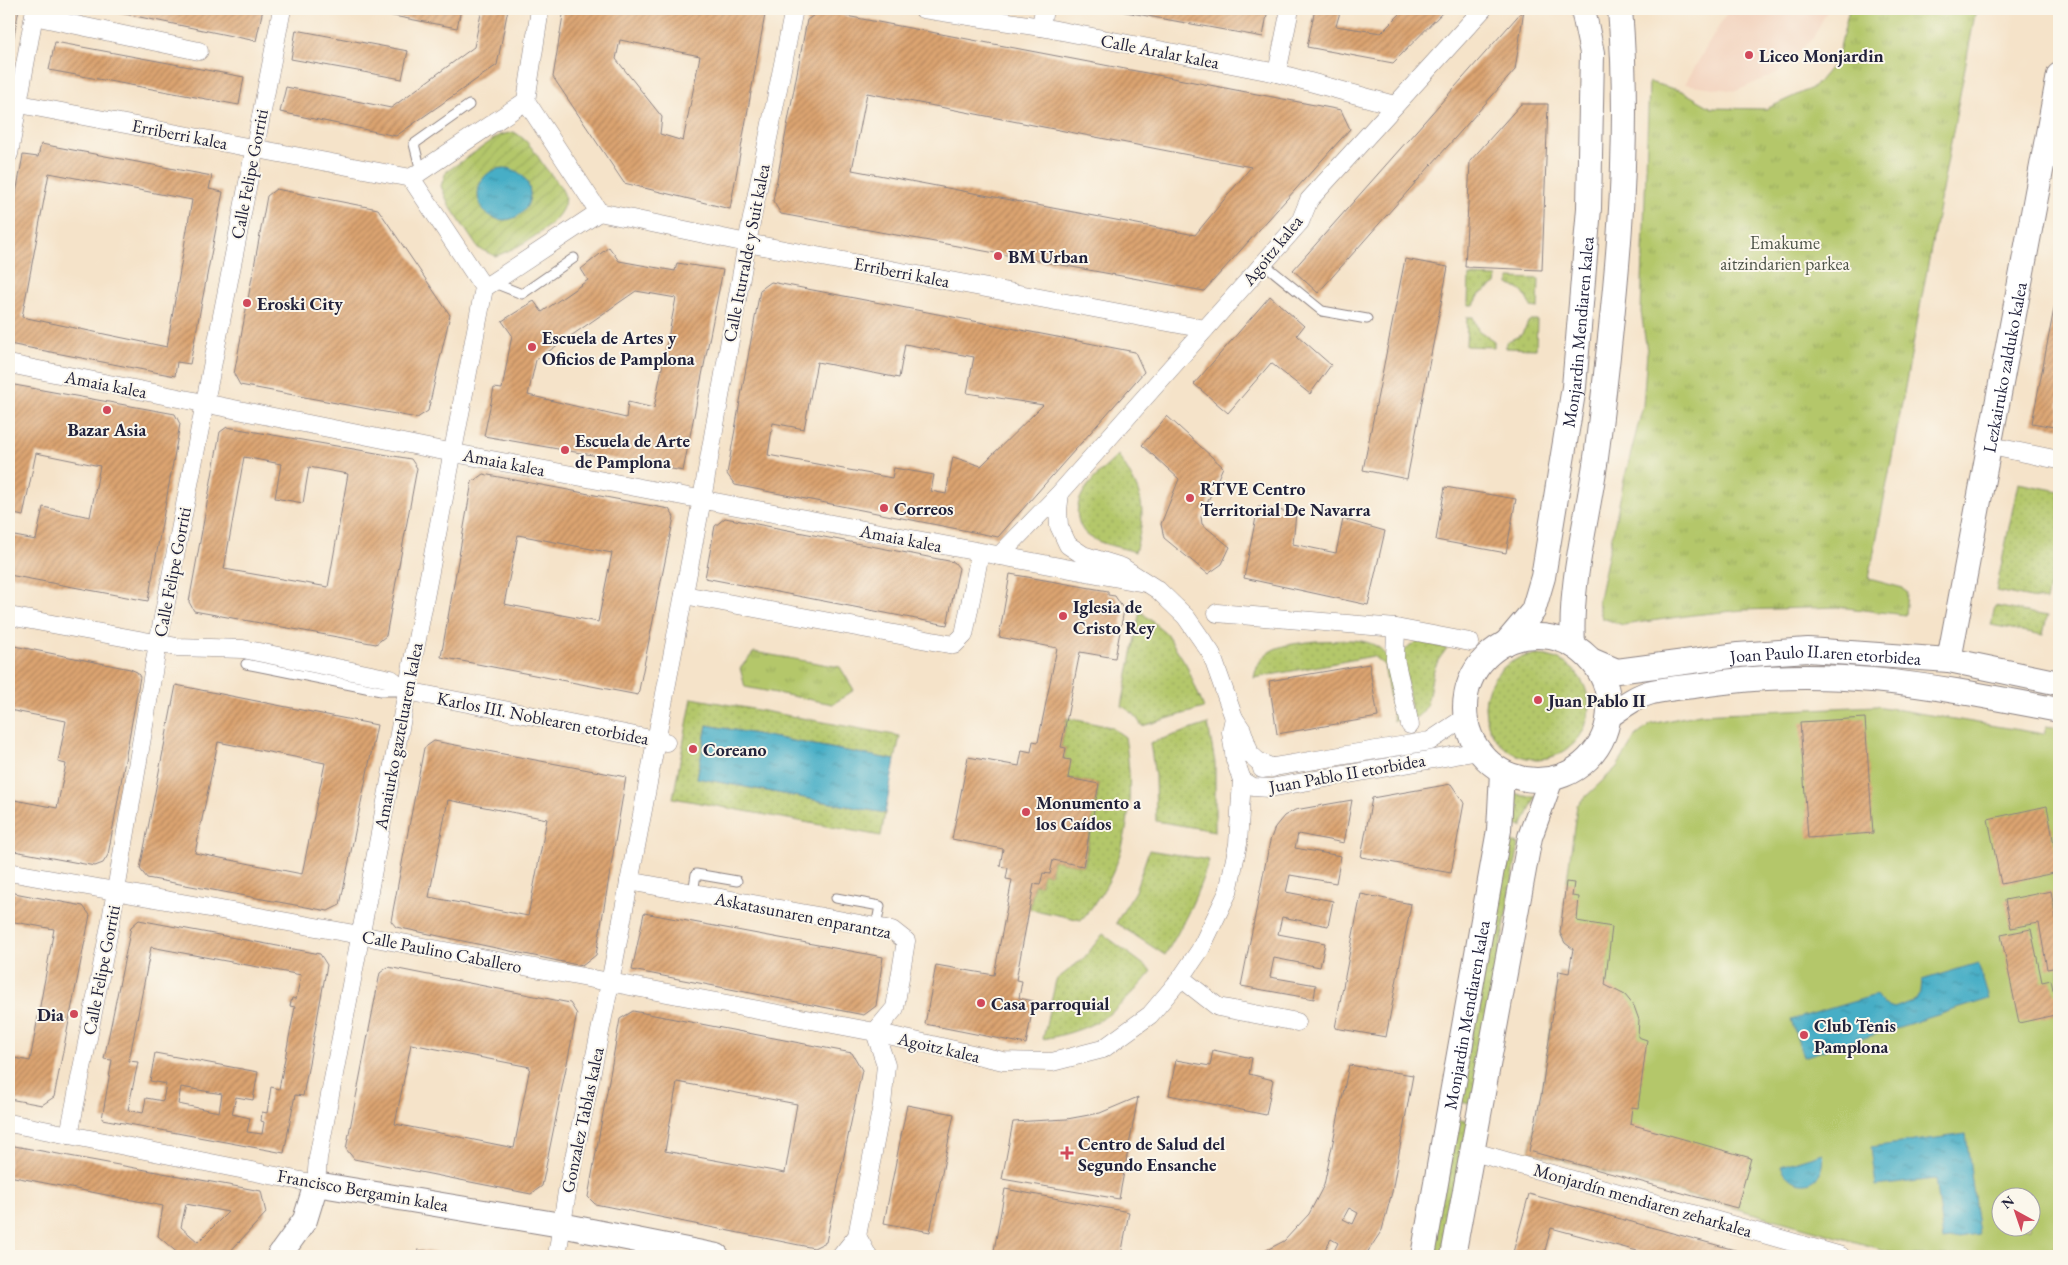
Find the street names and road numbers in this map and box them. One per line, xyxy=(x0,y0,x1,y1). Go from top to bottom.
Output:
street label: Calle Aralar kalea xyxy=(1099,28,1222,74)
street label: Calle Felipe Gorriti xyxy=(225,106,273,241)
street label: Erriberri kalea xyxy=(130,113,231,155)
street label: Calle Iturralde y Suit kalea xyxy=(717,161,775,344)
street label: Agoitz kalea xyxy=(1236,210,1308,291)
street label: Monjardin Mendiaren kalea xyxy=(1556,235,1598,429)
street label: Erriberri kalea xyxy=(852,251,953,293)
street label: Lezkairuko zalduko kalea xyxy=(1977,279,2032,454)
street label: Amaia kalea xyxy=(62,365,150,403)
street label: Amaia kalea xyxy=(460,443,548,481)
street label: Calle Felipe Gorriti xyxy=(148,504,196,639)
street label: Amaia kalea xyxy=(857,519,945,557)
street label: Joan Paulo II.aren etorbidea xyxy=(1726,638,1923,670)
street label: Amaiurko gazteluaren kalea xyxy=(368,640,428,832)
street label: Karlos III. Noblearen etorbidea xyxy=(435,686,652,750)
street label: Juan Pablo II etorbidea xyxy=(1265,748,1428,798)
street label: Askatasunaren enparantza xyxy=(712,886,894,944)
street label: Calle Felipe Gorriti xyxy=(77,902,125,1037)
street label: Monjardin Mendiaren kalea xyxy=(1438,918,1494,1111)
street label: Calle Paulino Caballero xyxy=(360,924,524,978)
street label: Agoitz kalea xyxy=(895,1026,983,1068)
street label: Gonzalez Tablas kalea xyxy=(555,1044,609,1195)
street label: Monjardín mendiaren zeharkalea xyxy=(1531,1158,1756,1242)
street label: Francisco Bergamin kalea xyxy=(276,1164,451,1217)

